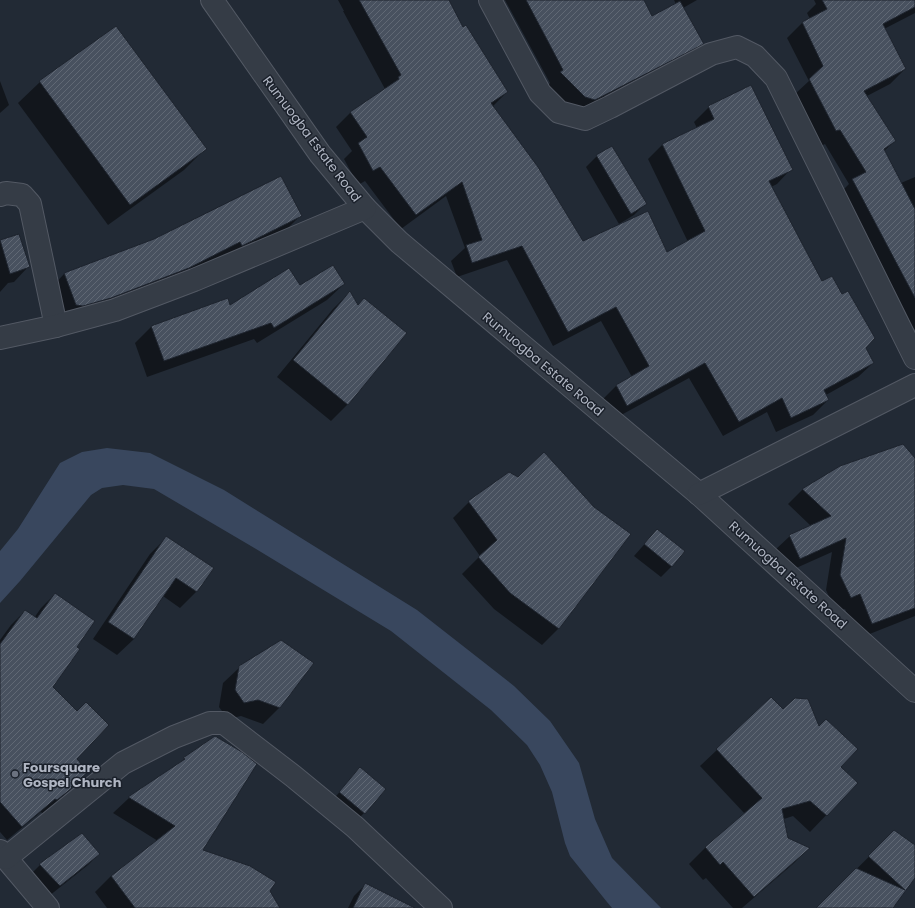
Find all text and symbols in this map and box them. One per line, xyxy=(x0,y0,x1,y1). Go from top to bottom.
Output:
street label: Rumuogba Estate Road xyxy=(258,72,366,206)
street label: Rumuogba Estate Road xyxy=(478,308,608,420)
street label: Rumuogba Estate Road xyxy=(725,517,851,633)
place label: Foursquare Gospel Church xyxy=(23,758,122,792)
marker: Foursquare Gospel Church xyxy=(10,769,20,779)

